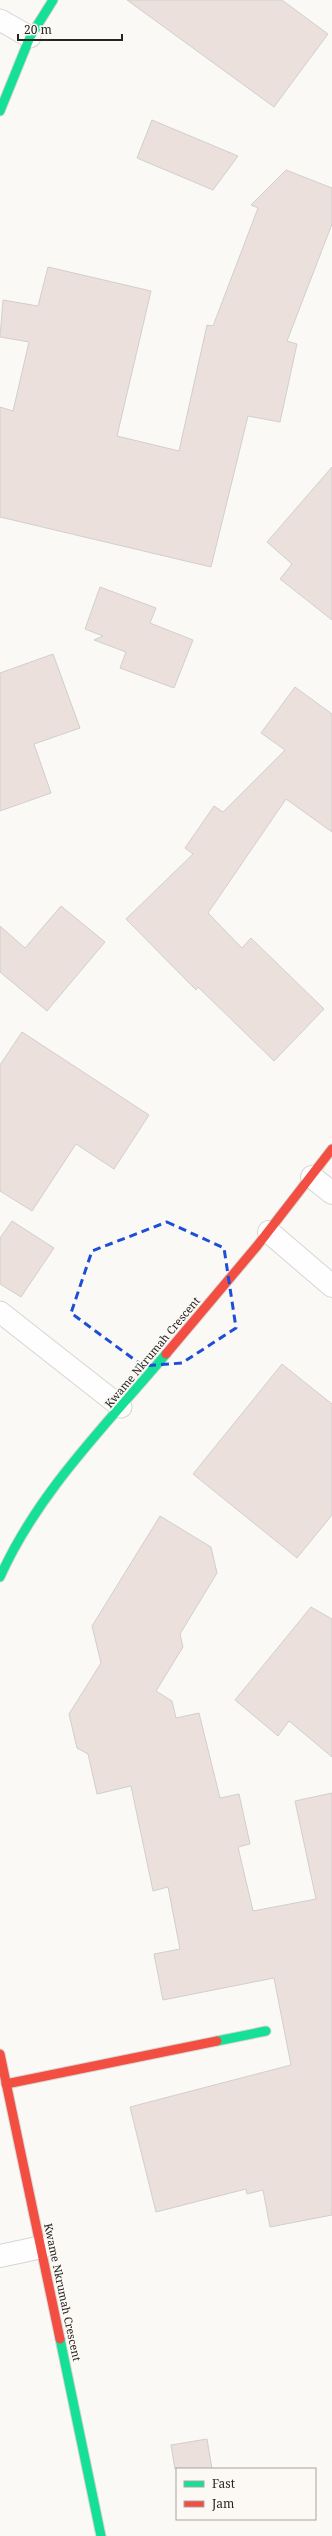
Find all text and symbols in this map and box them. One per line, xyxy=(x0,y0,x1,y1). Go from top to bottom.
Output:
scale bar xyxy=(18,16,122,42)
text: 20 m xyxy=(24,21,52,38)
street label: Kwame Nkrumah Crescent xyxy=(101,1293,203,1411)
street label: Kwame Nkrumah Crescent xyxy=(41,2222,85,2362)
legend xyxy=(176,2468,316,2520)
text: Fast xyxy=(212,2475,235,2492)
text: Jam xyxy=(211,2495,234,2512)

